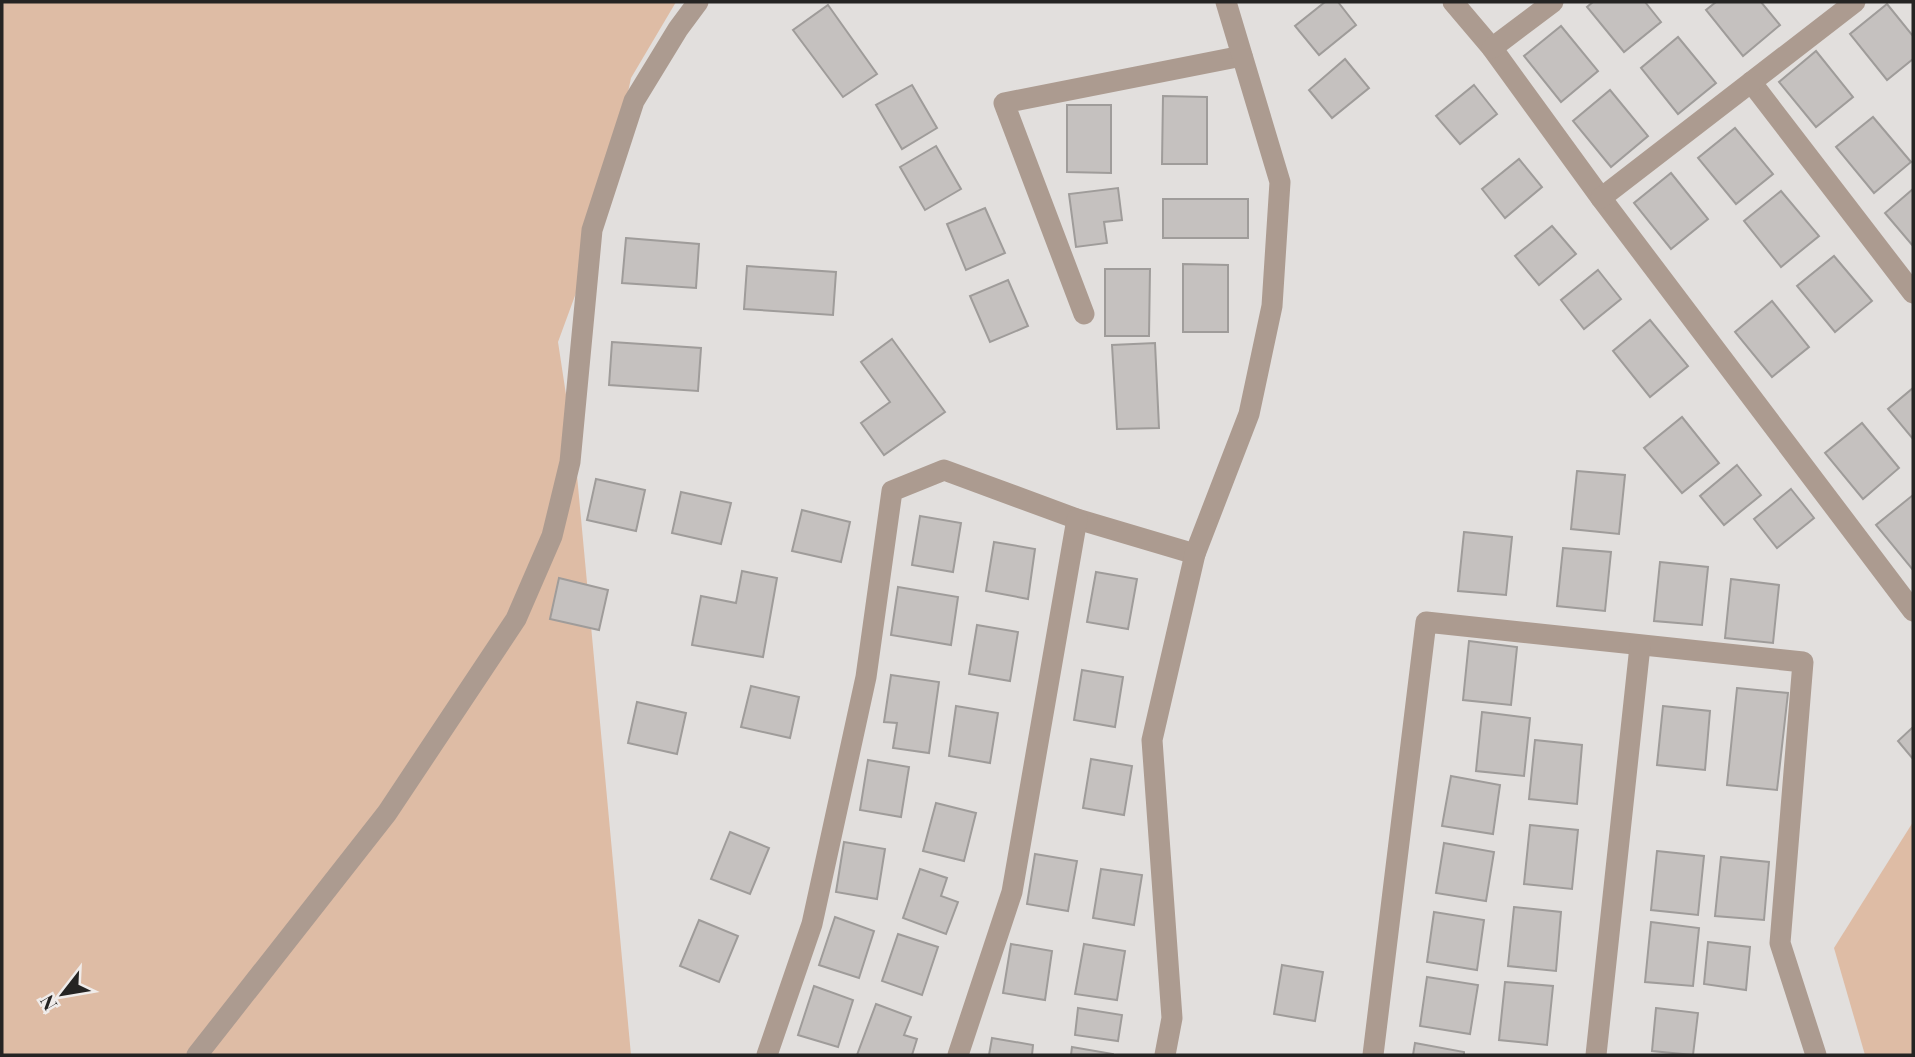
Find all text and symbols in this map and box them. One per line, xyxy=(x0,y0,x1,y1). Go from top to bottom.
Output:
north arrow xyxy=(28,959,98,1029)
text: N xyxy=(33,990,62,1016)

